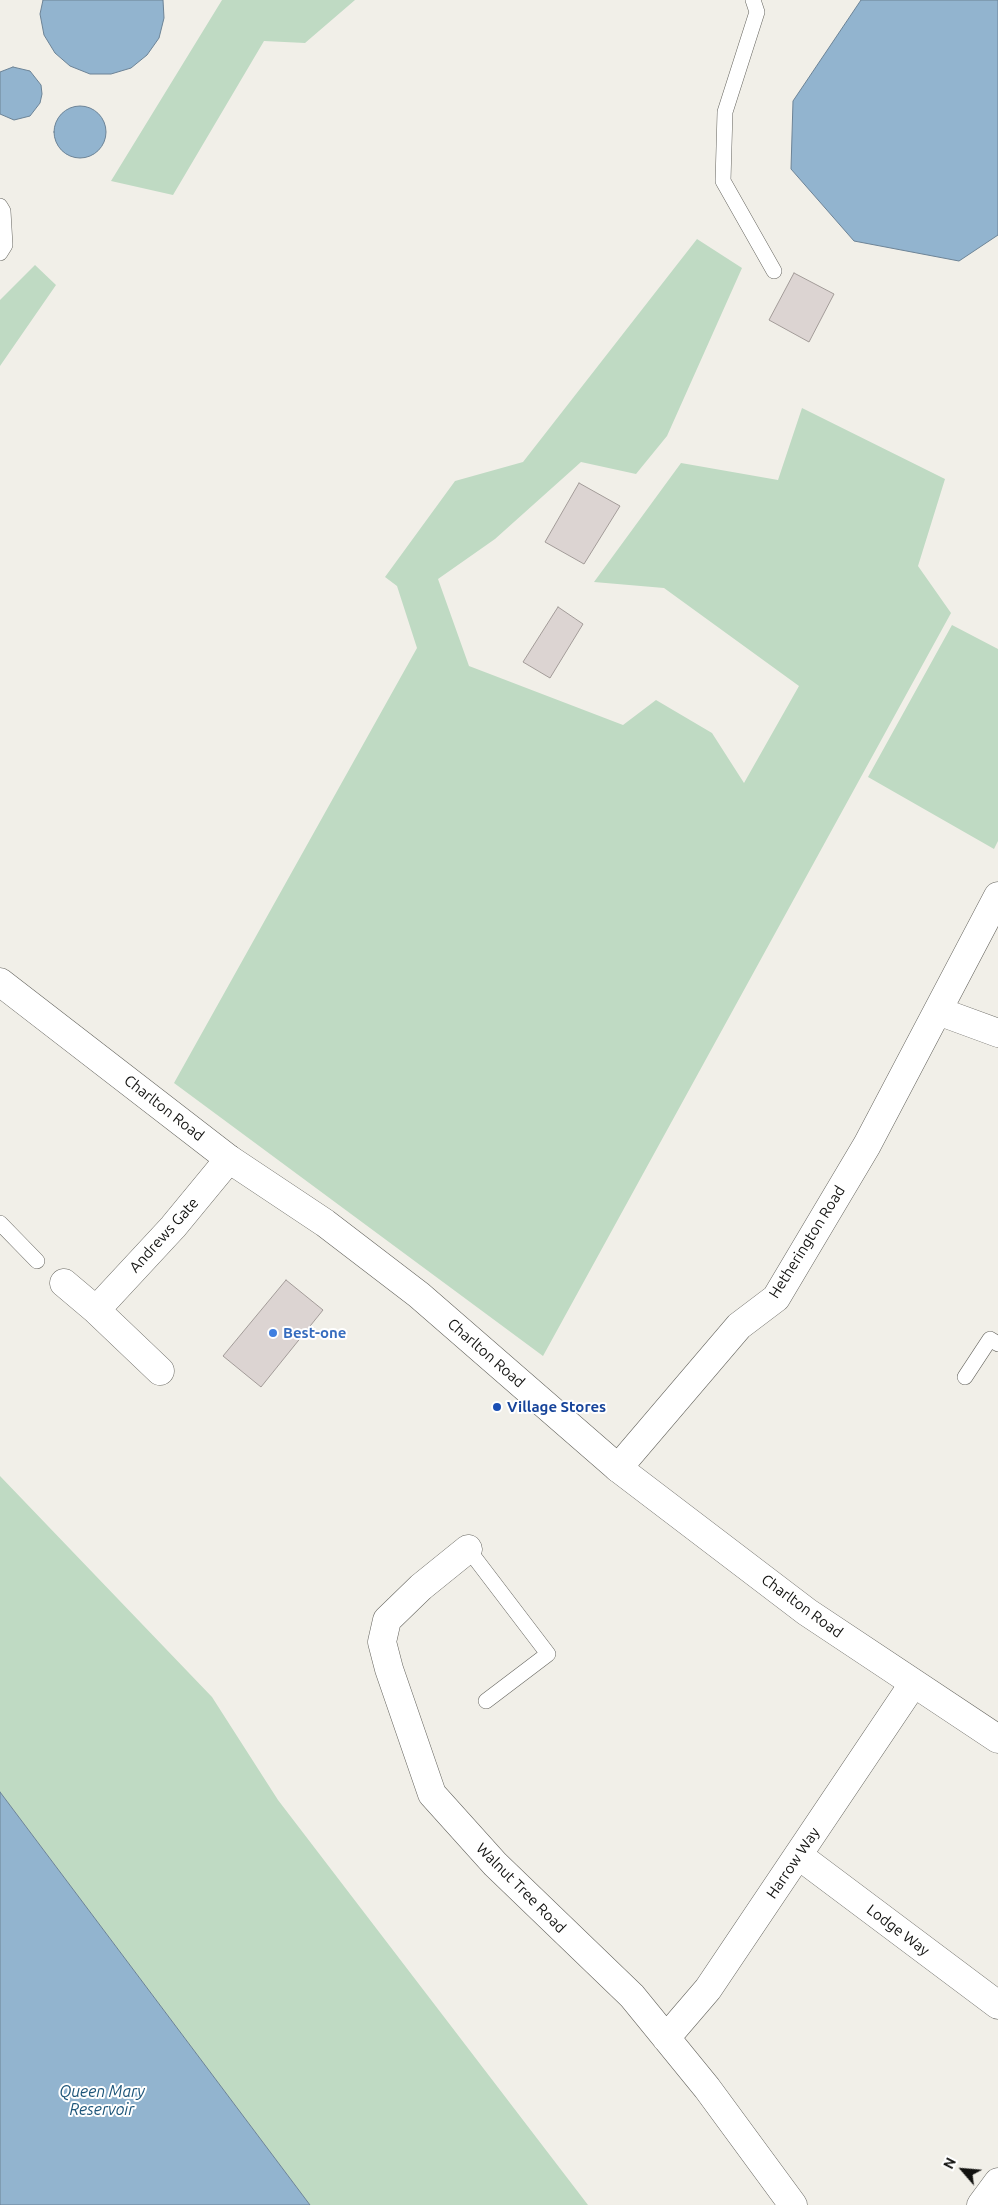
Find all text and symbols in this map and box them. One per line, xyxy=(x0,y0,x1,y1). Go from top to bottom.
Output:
street label: Charlton Road xyxy=(121,1071,207,1145)
street label: Hetherington Road xyxy=(765,1182,849,1302)
street label: Andrews Gate xyxy=(126,1194,202,1276)
street label: Charlton Road xyxy=(444,1315,528,1391)
place label: Best-one xyxy=(283,1324,346,1342)
marker: Best-one xyxy=(267,1327,279,1339)
place label: Village Stores xyxy=(507,1398,606,1416)
marker: Village Stores xyxy=(491,1401,503,1413)
street label: Charlton Road xyxy=(758,1570,846,1642)
street label: Harrow Way xyxy=(763,1824,823,1902)
street label: Walnut Tree Road xyxy=(472,1839,570,1937)
street label: Lodge Way xyxy=(863,1901,933,1959)
water label: Queen Mary Reservoir xyxy=(59,2082,145,2120)
north arrow xyxy=(938,2145,988,2195)
text: N xyxy=(940,2155,959,2171)

